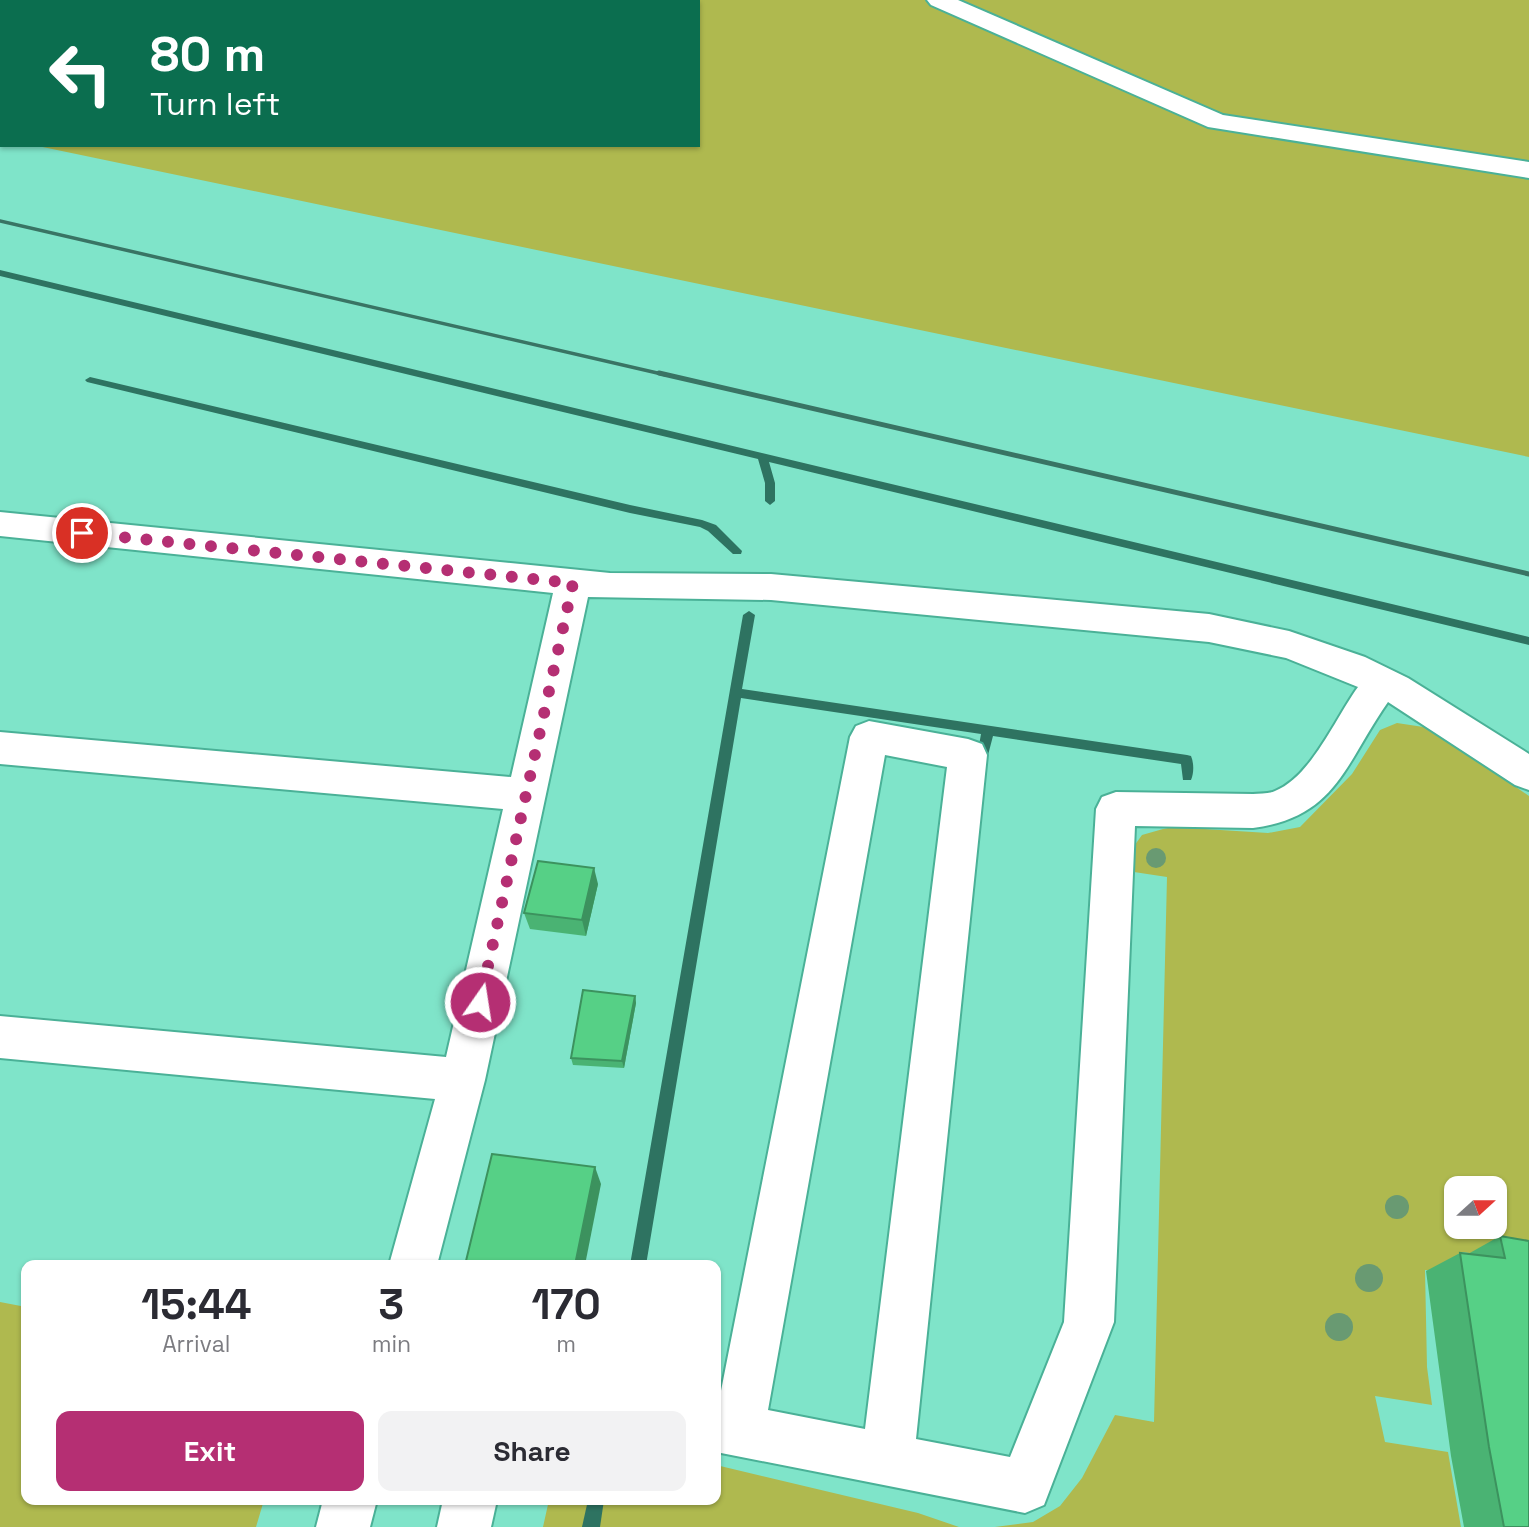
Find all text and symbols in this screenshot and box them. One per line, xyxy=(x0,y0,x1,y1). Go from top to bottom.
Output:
text: 80 m xyxy=(150,23,265,85)
icon: left xyxy=(35,28,126,119)
text: Turn left xyxy=(150,84,280,124)
pin xyxy=(52,503,112,563)
icon: arrive xyxy=(63,514,101,552)
position arrow xyxy=(443,965,517,1039)
north arrow xyxy=(1444,1176,1507,1239)
map controls xyxy=(1444,1176,1507,1239)
text: 15:44 xyxy=(141,1278,251,1331)
text: 3 xyxy=(379,1278,404,1331)
text: 170 xyxy=(531,1278,601,1331)
text: Arrival xyxy=(162,1329,231,1359)
text: min xyxy=(372,1329,411,1359)
text: m xyxy=(556,1329,576,1359)
button: Exit xyxy=(56,1411,364,1491)
button: Share xyxy=(378,1411,686,1491)

